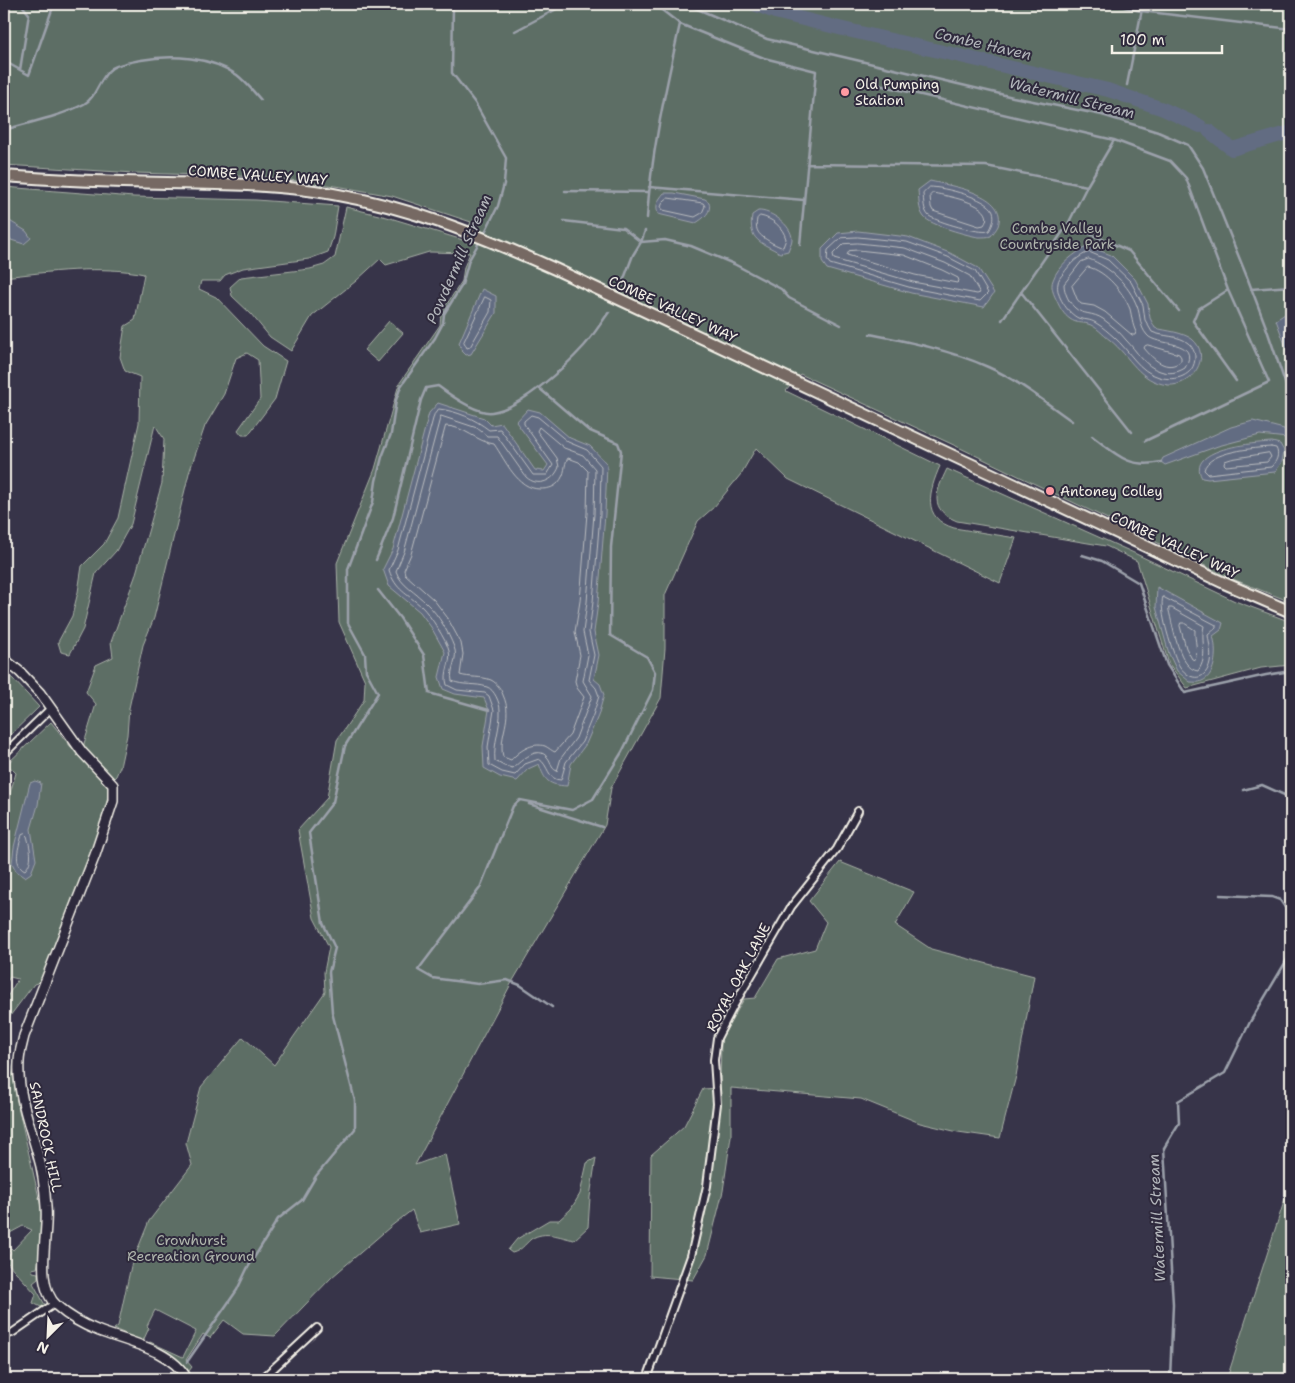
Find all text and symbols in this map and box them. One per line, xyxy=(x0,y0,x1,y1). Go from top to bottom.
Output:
scale bar xyxy=(1112,22,1222,54)
water label: Combe Haven xyxy=(933,23,1033,65)
text: 100 m xyxy=(1120,30,1165,50)
water label: Watermill Stream xyxy=(1007,73,1137,123)
place label: Old Pumping Station xyxy=(855,75,939,109)
marker: Old Pumping Station xyxy=(839,86,851,98)
street label: COMBE VALLEY WAY xyxy=(188,161,329,189)
water label: Powdermill Stream xyxy=(422,191,496,327)
park label: Combe Valley Countryside Park xyxy=(999,219,1115,253)
street label: COMBE VALLEY WAY xyxy=(606,271,741,347)
place label: Antoney Colley xyxy=(1060,482,1163,500)
marker: Antoney Colley xyxy=(1044,485,1056,497)
street label: COMBE VALLEY WAY xyxy=(1108,507,1243,583)
street label: ROYAL OAK LANE xyxy=(702,919,774,1034)
street label: SANDROCK HILL xyxy=(26,1080,67,1194)
water label: Watermill Stream xyxy=(1144,1153,1170,1283)
park label: Crowhurst Recreation Ground xyxy=(127,1231,255,1265)
north arrow xyxy=(22,1310,72,1360)
text: N xyxy=(34,1337,51,1358)

